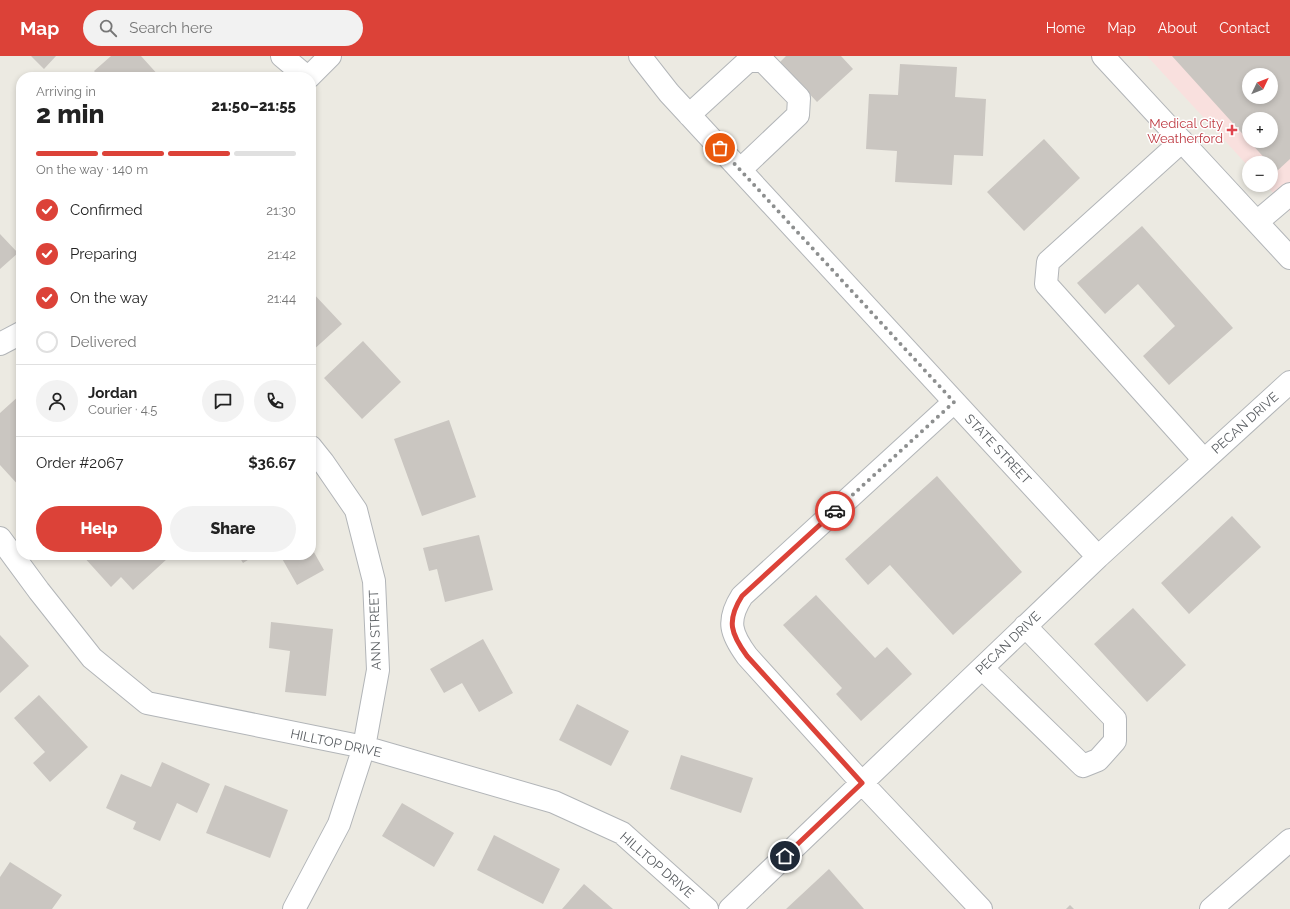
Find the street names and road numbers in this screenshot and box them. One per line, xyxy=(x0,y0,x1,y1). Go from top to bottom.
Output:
street label: PECAN DRIVE xyxy=(1209,389,1281,457)
street label: STATE STREET xyxy=(962,411,1034,487)
street label: ANN STREET xyxy=(366,590,384,670)
street label: PECAN DRIVE xyxy=(972,608,1044,678)
street label: HILLTOP DRIVE xyxy=(289,726,383,760)
street label: HILLTOP DRIVE xyxy=(617,829,697,901)

